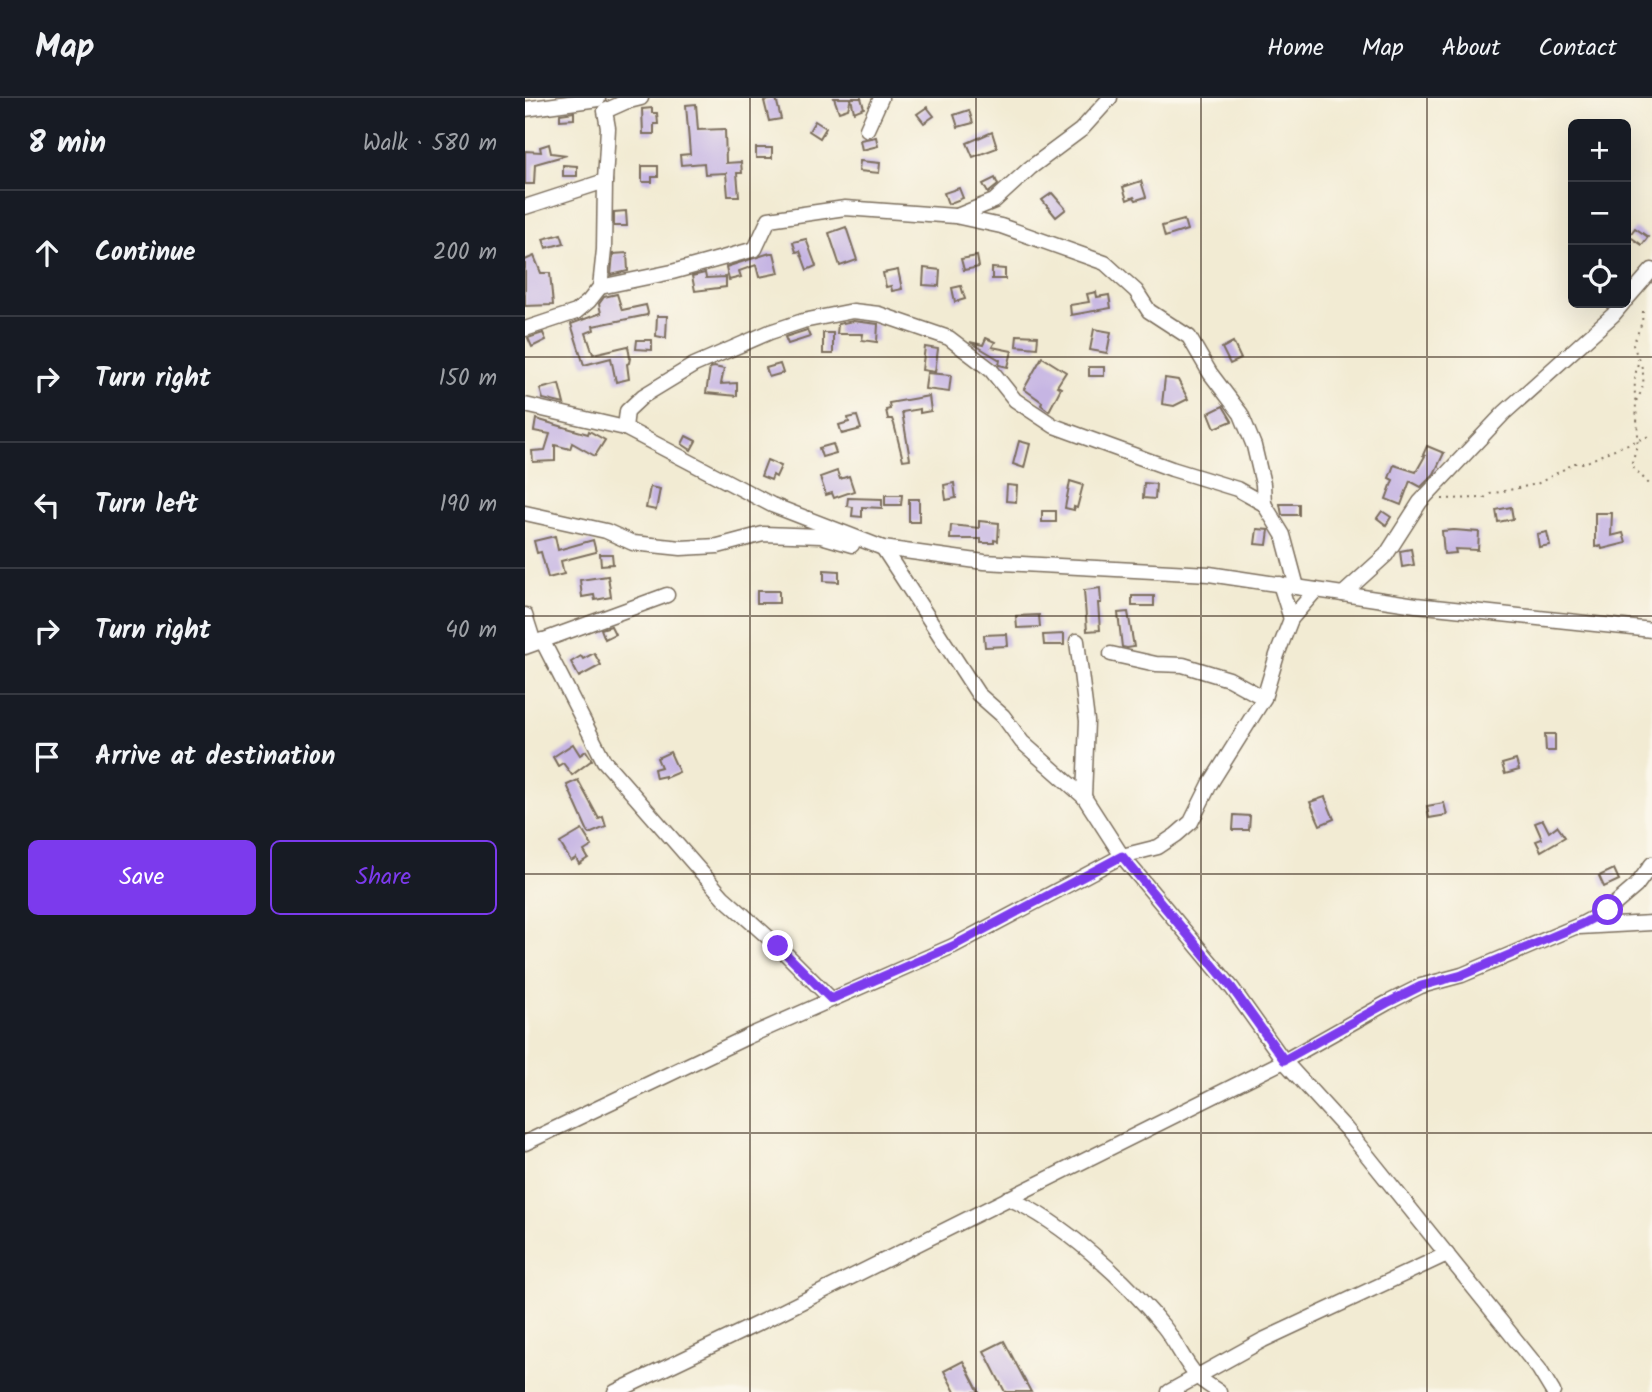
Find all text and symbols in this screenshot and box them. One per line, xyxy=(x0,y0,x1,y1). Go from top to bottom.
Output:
text: Map xyxy=(35,22,95,75)
text: Home xyxy=(1267,29,1324,68)
text: Map xyxy=(1362,29,1404,68)
text: About xyxy=(1442,29,1500,68)
text: Contact xyxy=(1538,29,1617,68)
map controls xyxy=(1568,119,1631,308)
button: + xyxy=(1568,119,1631,182)
text: 8 min xyxy=(28,120,106,168)
text: Walk · 580 m xyxy=(363,126,497,162)
button: − xyxy=(1568,182,1631,245)
text: Continue xyxy=(95,232,196,274)
icon: ahead xyxy=(28,234,66,272)
text: 200 m xyxy=(433,235,497,271)
button: locate xyxy=(1568,245,1631,308)
text: Turn right xyxy=(95,358,211,400)
icon: right xyxy=(28,360,66,398)
text: 150 m xyxy=(438,361,497,397)
text: Turn left xyxy=(95,484,198,526)
icon: left xyxy=(28,486,66,524)
text: 190 m xyxy=(440,487,497,523)
text: Turn right xyxy=(95,610,211,652)
icon: right xyxy=(28,612,66,650)
text: 40 m xyxy=(445,613,497,649)
text: Arrive at destination xyxy=(95,736,335,778)
icon: arrive xyxy=(28,738,66,776)
button: Save xyxy=(28,840,256,915)
button: Share xyxy=(270,840,497,915)
route start xyxy=(1592,894,1623,925)
route end xyxy=(762,930,793,961)

